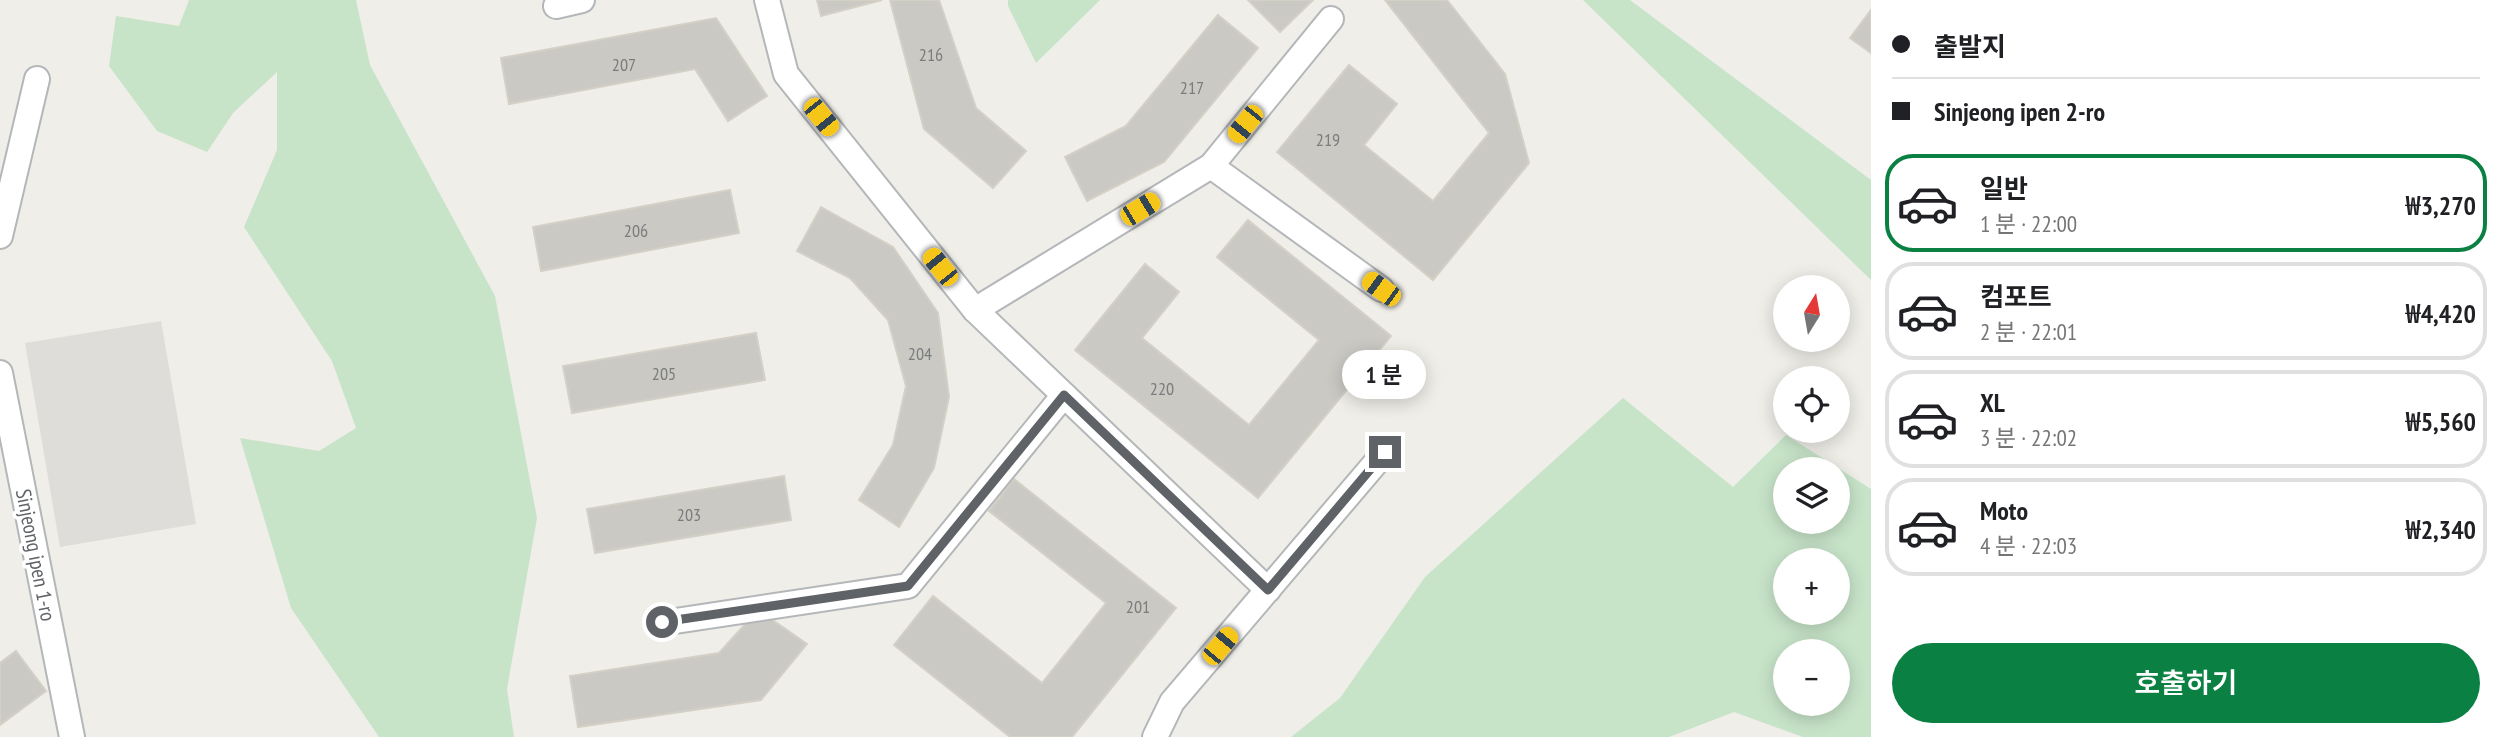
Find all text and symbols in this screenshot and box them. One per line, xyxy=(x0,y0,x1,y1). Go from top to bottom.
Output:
text: 출발지 xyxy=(1934,30,2006,63)
house number: 216 xyxy=(919,43,943,66)
house number: 207 xyxy=(612,53,636,76)
house number: 217 xyxy=(1180,76,1204,99)
car xyxy=(800,94,843,140)
text: Sinjeong ipen 2-ro xyxy=(1934,95,2105,128)
car xyxy=(1224,101,1267,147)
house number: 219 xyxy=(1316,128,1340,151)
icon: car xyxy=(1896,172,1959,235)
text: 일반 xyxy=(1980,172,2028,205)
car xyxy=(1117,189,1164,229)
text: ₩3,270 xyxy=(2406,189,2476,222)
text: 1 분 · 22:00 xyxy=(1980,209,2077,238)
house number: 206 xyxy=(624,219,648,242)
car xyxy=(919,244,962,290)
car xyxy=(1358,268,1405,310)
north arrow xyxy=(1773,275,1850,352)
map controls xyxy=(1773,275,1850,716)
icon: car xyxy=(1896,280,1959,343)
text: 컴포트 xyxy=(1980,280,2052,313)
text: ₩4,420 xyxy=(2406,297,2476,330)
text: 2 분 · 22:01 xyxy=(1980,317,2077,346)
house number: 204 xyxy=(908,342,932,365)
callout: 1 분 xyxy=(1343,350,1427,400)
text: 1 분 xyxy=(1366,360,1402,389)
house number: 205 xyxy=(652,362,676,385)
button: locate xyxy=(1773,366,1850,443)
house number: 220 xyxy=(1150,377,1174,400)
text: XL xyxy=(1980,386,2005,419)
icon: car xyxy=(1896,388,1959,451)
text: ₩5,560 xyxy=(2406,405,2476,438)
text: 3 분 · 22:02 xyxy=(1980,423,2077,452)
route end xyxy=(1369,436,1401,468)
button: layers xyxy=(1773,457,1850,534)
street label: Sinjeong ipen 1-ro xyxy=(10,487,62,623)
text: Moto xyxy=(1980,494,2028,527)
icon: car xyxy=(1896,496,1959,559)
house number: 203 xyxy=(677,503,701,526)
text: ₩2,340 xyxy=(2406,513,2476,546)
text: 4 분 · 22:03 xyxy=(1980,531,2077,560)
button: + xyxy=(1773,548,1850,625)
house number: 201 xyxy=(1126,595,1150,618)
route start xyxy=(646,606,678,638)
car xyxy=(1199,623,1242,669)
button: − xyxy=(1773,639,1850,716)
button: 호출하기 xyxy=(1892,643,2480,723)

